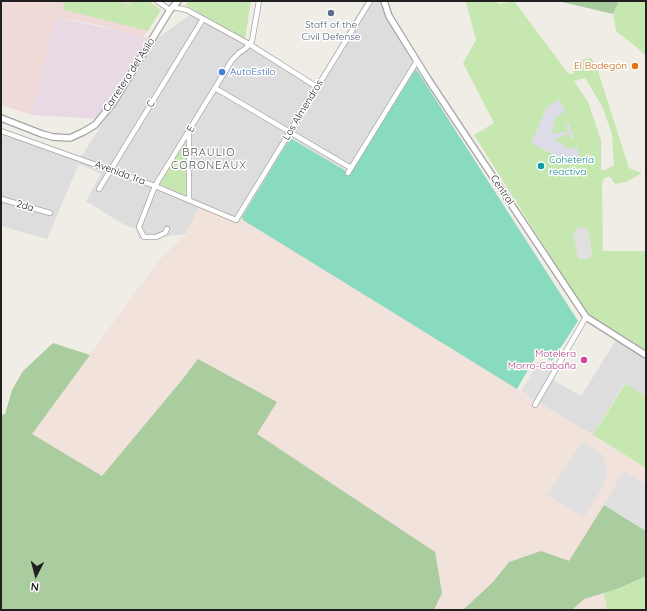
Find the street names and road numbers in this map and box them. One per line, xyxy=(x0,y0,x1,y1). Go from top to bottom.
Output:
street label: Carretera del Asilo xyxy=(101,36,157,114)
street label: Los Almendros xyxy=(280,78,326,142)
street label: C xyxy=(144,98,158,110)
street label: E xyxy=(184,123,198,135)
street label: Avenida 1ra xyxy=(93,158,147,188)
street label: Central xyxy=(488,173,516,207)
street label: 2da xyxy=(15,198,35,214)

